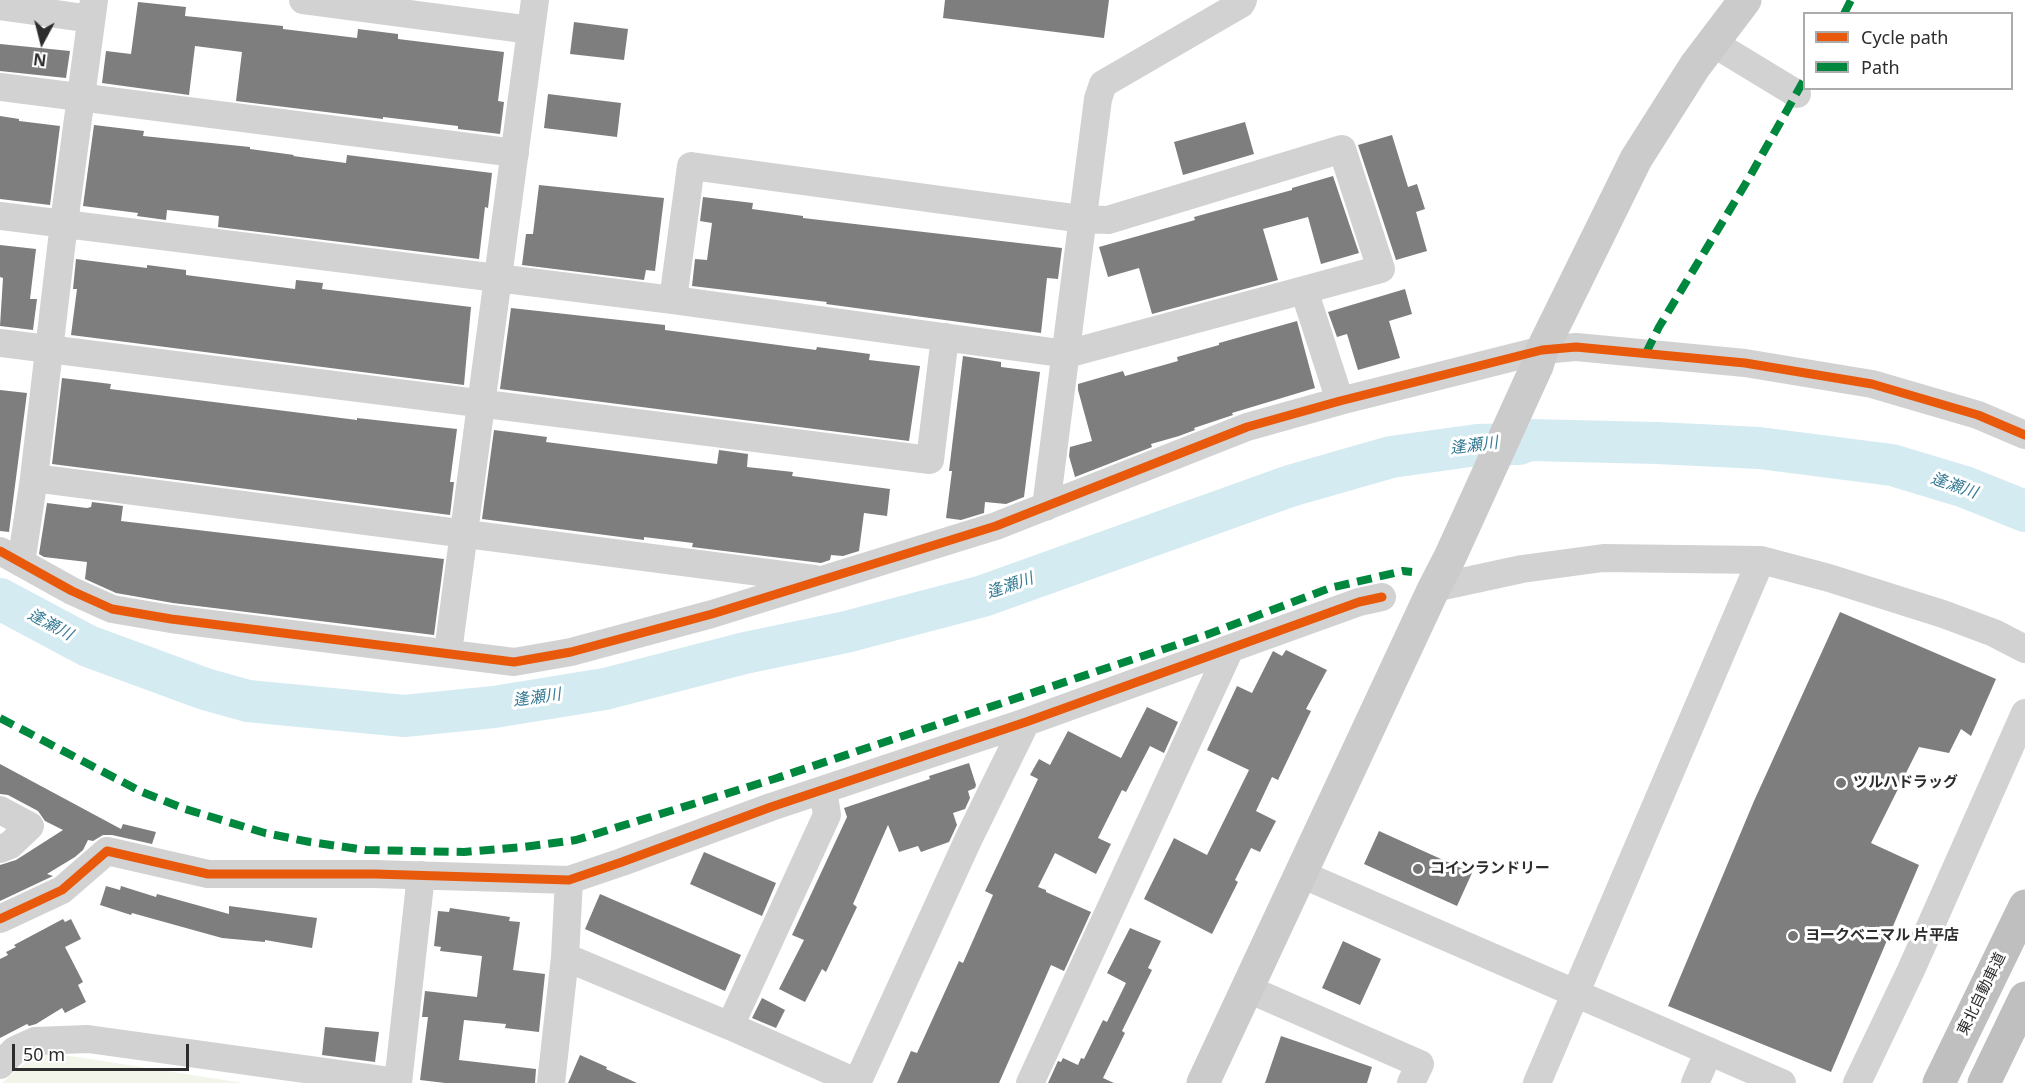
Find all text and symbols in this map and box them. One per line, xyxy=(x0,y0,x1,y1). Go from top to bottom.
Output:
north arrow xyxy=(12,12,72,72)
legend xyxy=(1803,12,2013,90)
text: Cycle path xyxy=(1861,25,1948,49)
text: N xyxy=(32,48,48,72)
text: Path xyxy=(1861,55,1900,79)
water label: 逢瀬川 xyxy=(1449,434,1499,458)
water label: 逢瀬川 xyxy=(1928,469,1980,503)
water label: 逢瀬川 xyxy=(984,569,1036,603)
water label: 逢瀬川 xyxy=(24,605,76,645)
water label: 逢瀬川 xyxy=(512,685,562,711)
place label: ツルハドラッグ xyxy=(1853,774,1958,792)
marker: ツルハドラッグ xyxy=(1834,776,1848,790)
place label: コインランドリー xyxy=(1430,860,1550,878)
marker: コインランドリー xyxy=(1411,862,1425,876)
place label: ヨークベニマル 片平店 xyxy=(1805,927,1959,945)
marker: ヨークベニマル 片平店 xyxy=(1786,929,1800,943)
street label: 東北自動車道 xyxy=(1954,950,2010,1038)
scale bar xyxy=(15,1032,192,1070)
text: 50 m xyxy=(23,1042,65,1066)

